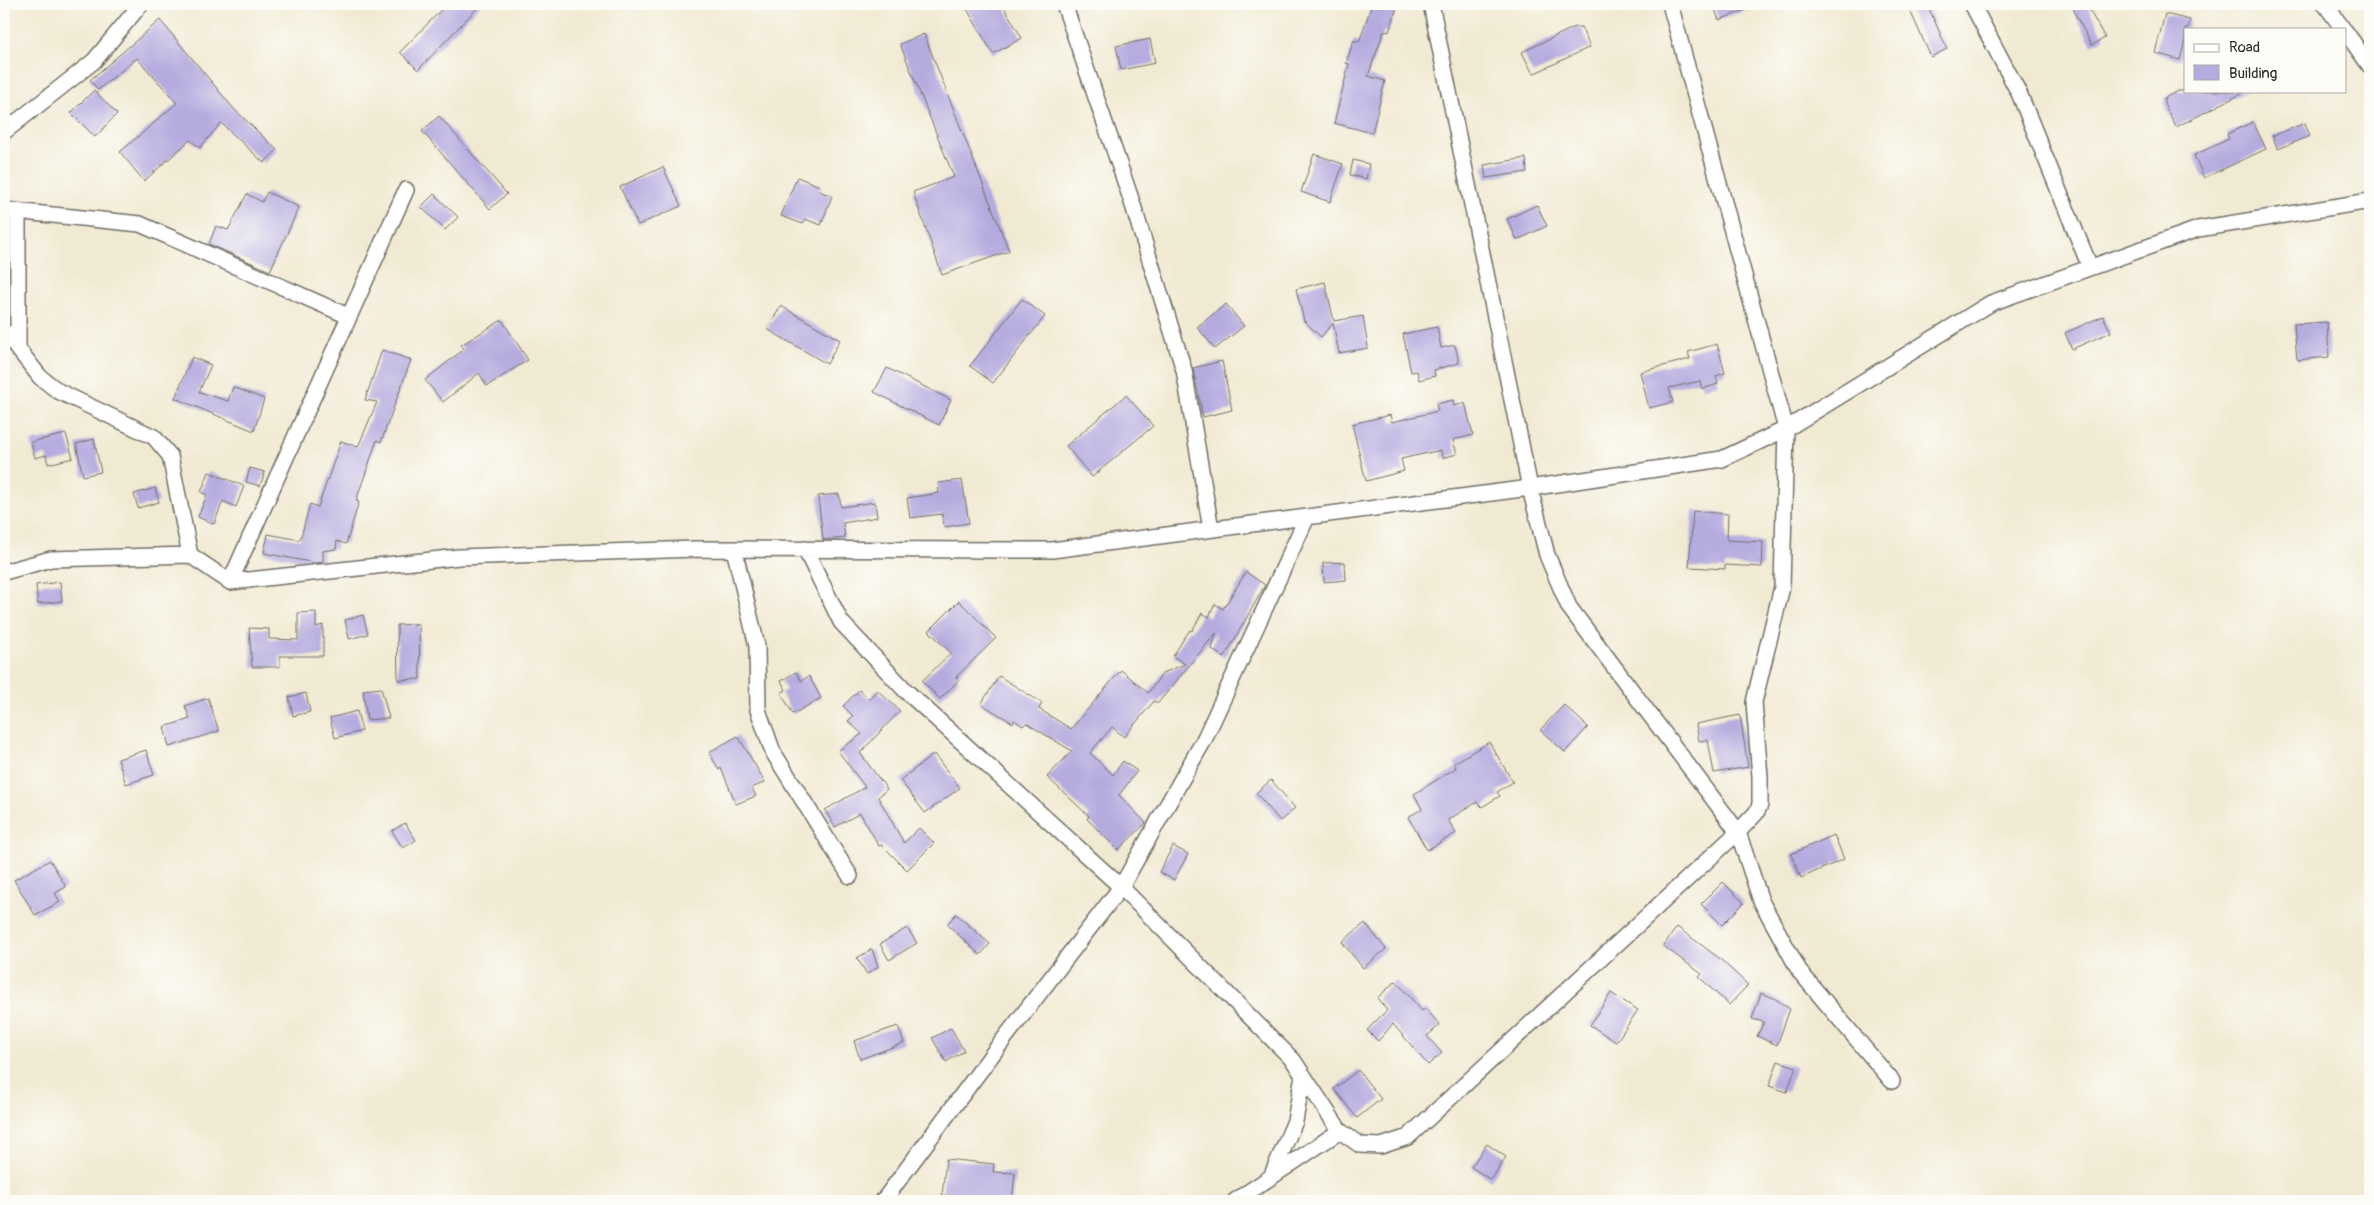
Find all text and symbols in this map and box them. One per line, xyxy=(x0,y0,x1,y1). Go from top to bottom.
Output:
legend xyxy=(2184,28,2346,92)
text: Road xyxy=(2229,38,2260,57)
text: Building xyxy=(2229,64,2277,83)

